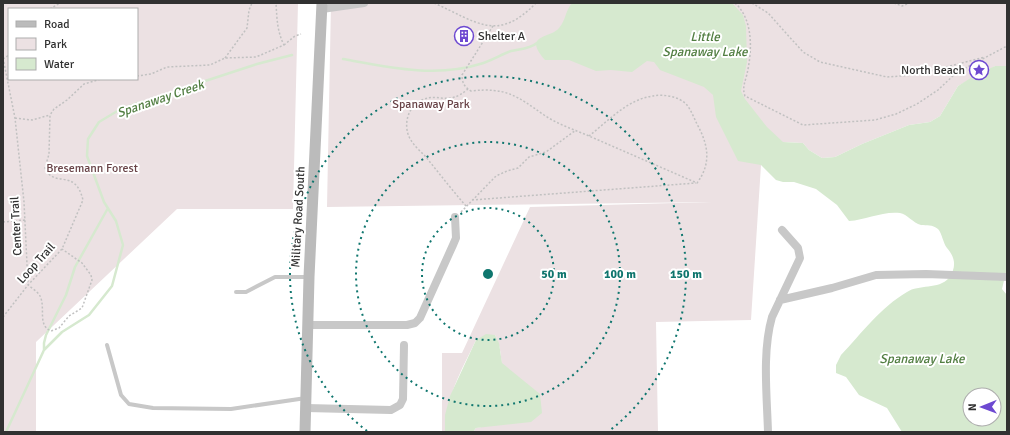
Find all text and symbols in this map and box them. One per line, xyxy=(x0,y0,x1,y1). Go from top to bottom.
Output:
legend xyxy=(8,8,138,80)
text: Road xyxy=(44,17,70,32)
building icon: Shelter A xyxy=(453,25,475,47)
place label: Shelter A xyxy=(478,29,526,44)
water label: Little Spanaway Lake xyxy=(663,29,749,60)
text: Park xyxy=(44,37,67,52)
text: Water xyxy=(44,57,75,72)
place icon: North Beach xyxy=(968,59,990,81)
place label: North Beach xyxy=(901,63,965,78)
water label: Spanaway Creek xyxy=(115,76,207,121)
park label: Spanaway Park xyxy=(392,97,470,112)
park label: Bresemann Forest xyxy=(46,161,138,176)
street label: Military Road South xyxy=(288,166,309,268)
street label: Center Trail xyxy=(7,195,26,256)
street label: Loop Trail xyxy=(14,239,59,287)
centre of rings xyxy=(481,267,495,281)
text: 50 m xyxy=(541,267,567,282)
text: 100 m xyxy=(604,267,636,282)
text: 150 m xyxy=(670,267,702,282)
water label: Spanaway Lake xyxy=(880,351,966,367)
north arrow xyxy=(962,387,1002,427)
text: N xyxy=(966,403,979,411)

